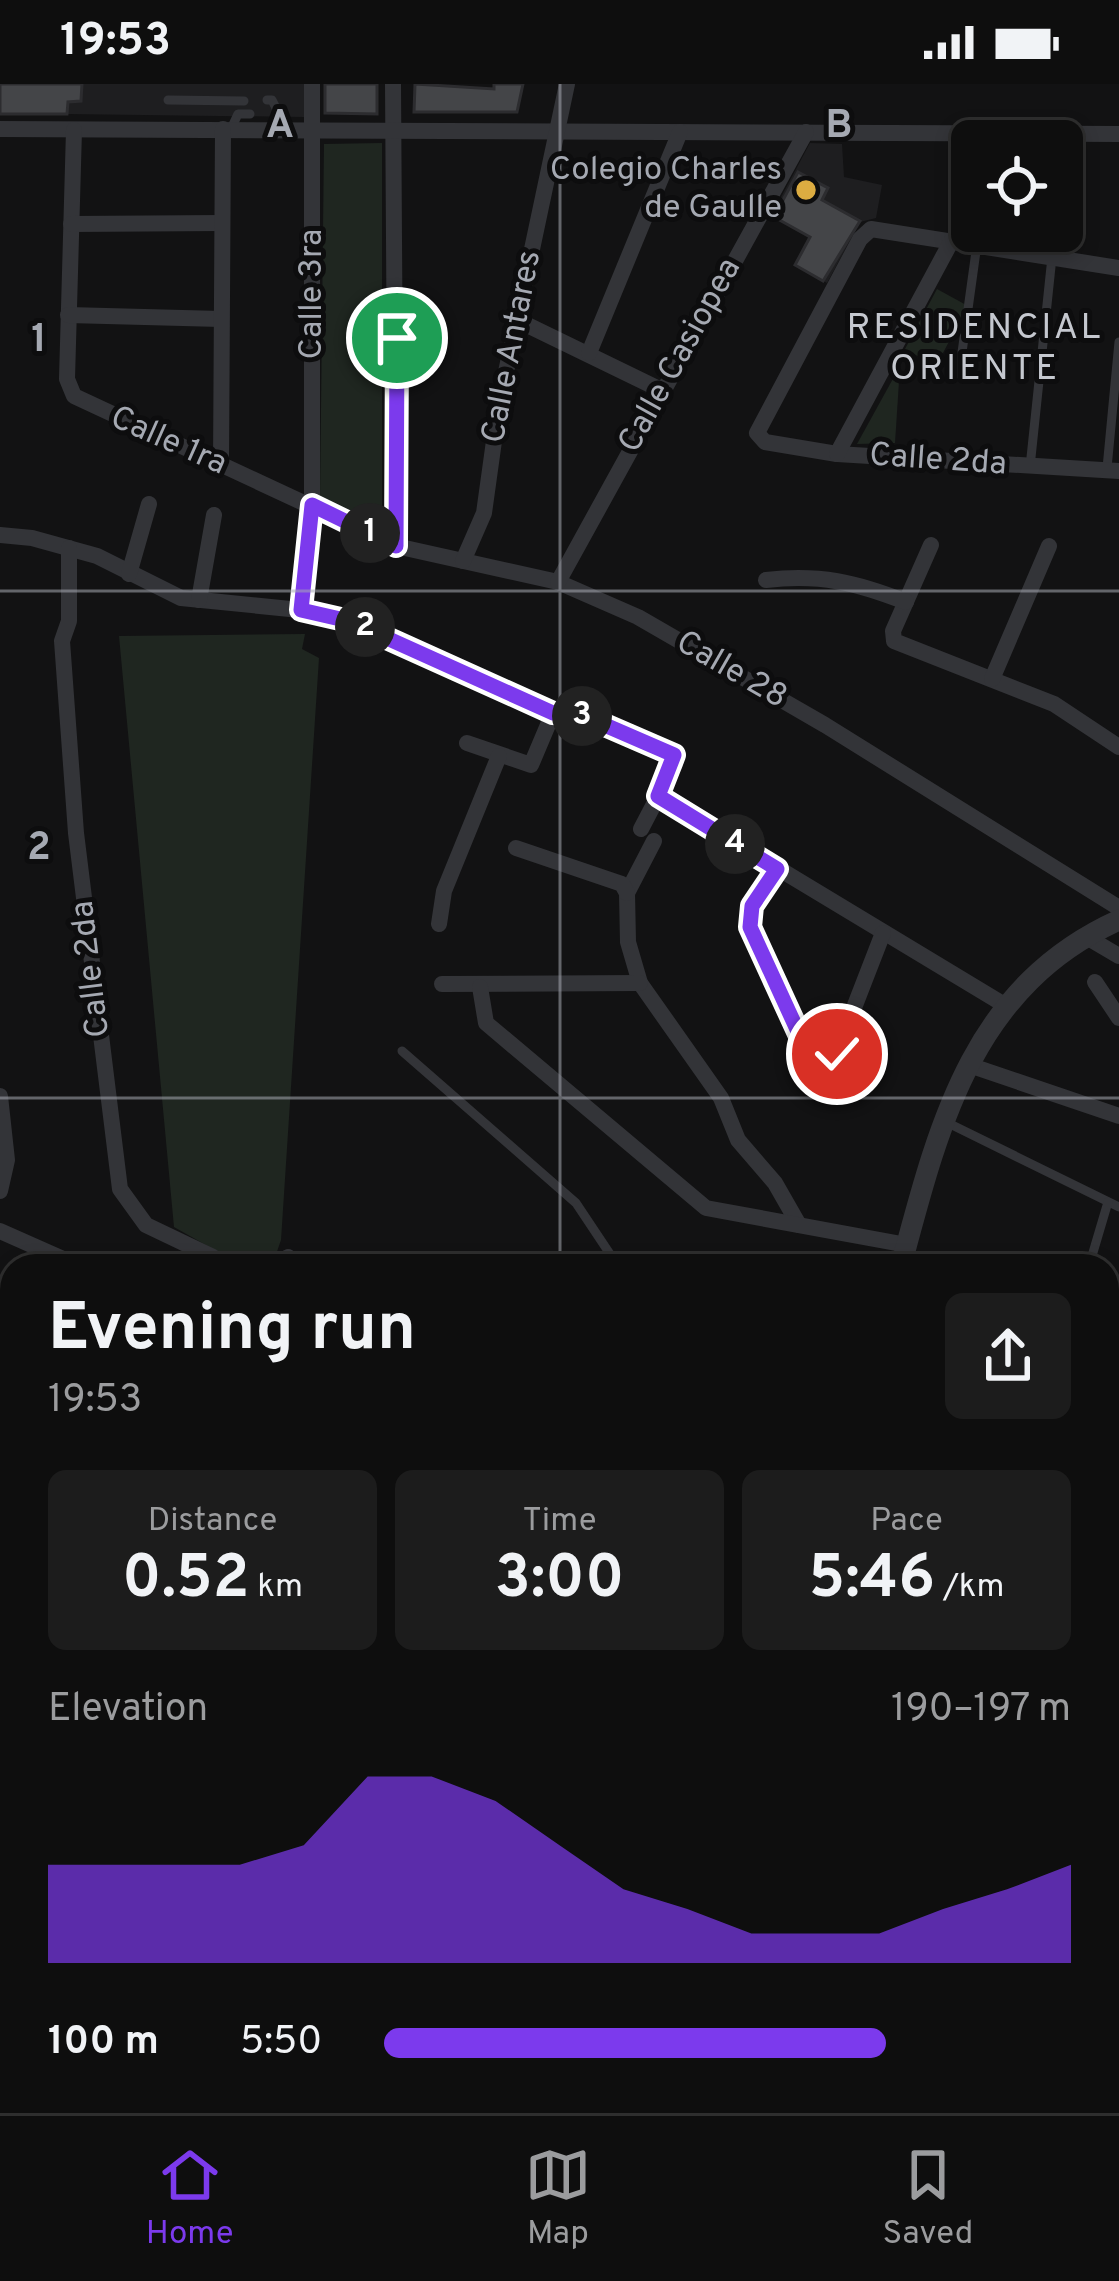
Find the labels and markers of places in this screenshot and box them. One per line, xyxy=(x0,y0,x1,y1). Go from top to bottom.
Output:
place label: Colegio Charles de Gaulle xyxy=(550,150,782,230)
marker: Colegio Charles de Gaulle xyxy=(793,177,819,203)
pin xyxy=(346,287,448,389)
pin: 1 xyxy=(340,503,400,563)
pin: 2 xyxy=(335,597,395,657)
pin: 3 xyxy=(552,686,612,746)
pin: 4 xyxy=(705,814,765,874)
pin xyxy=(786,1003,888,1105)

